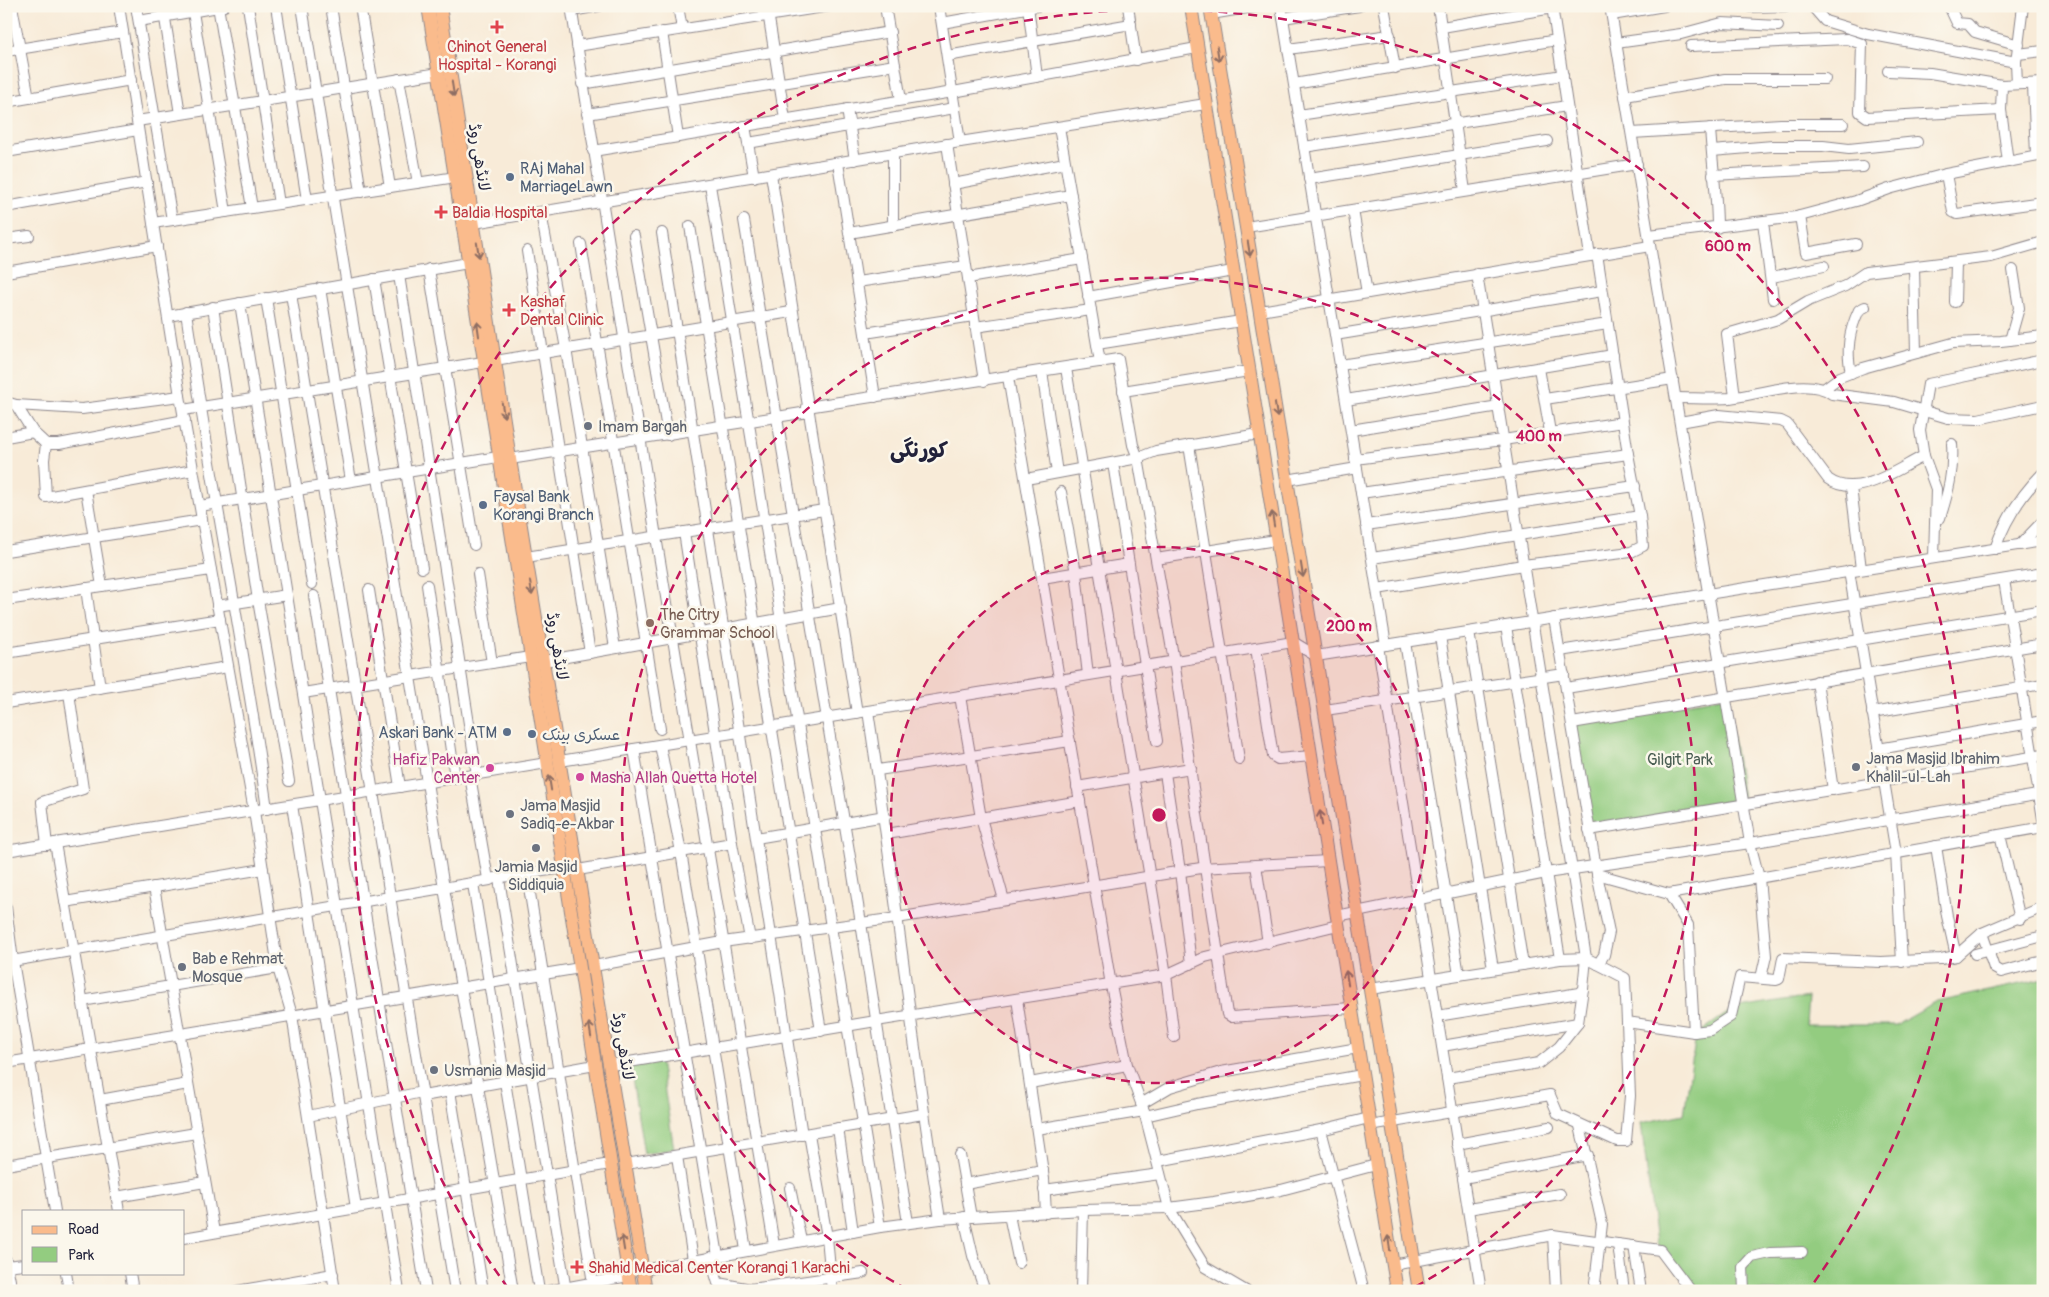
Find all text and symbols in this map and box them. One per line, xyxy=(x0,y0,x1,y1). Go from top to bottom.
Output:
marker: Chinot General Hospital - Korangi xyxy=(490,20,504,34)
place label: Chinot General Hospital - Korangi xyxy=(438,37,556,75)
one-way arrow xyxy=(1213,46,1223,62)
one-way arrow xyxy=(448,81,458,97)
street label: لانڈھی روڈ xyxy=(464,122,494,193)
place label: RAj Mahal MarriageLawn xyxy=(520,159,613,197)
marker: RAj Mahal MarriageLawn xyxy=(504,171,516,183)
place label: Baldia Hospital xyxy=(452,203,548,223)
marker: Baldia Hospital xyxy=(434,205,448,219)
text: 600 m xyxy=(1705,237,1751,256)
one-way arrow xyxy=(473,241,483,257)
one-way arrow xyxy=(1245,241,1255,257)
place label: Kashaf Dental Clinic xyxy=(520,292,604,330)
marker: Kashaf Dental Clinic xyxy=(502,303,516,317)
one-way arrow xyxy=(473,321,483,337)
one-way arrow xyxy=(1271,401,1281,417)
one-way arrow xyxy=(498,402,508,418)
place label: Imam Bargah xyxy=(598,417,687,437)
marker: Imam Bargah xyxy=(582,420,594,432)
text: 400 m xyxy=(1516,427,1562,446)
district label: کورنگی xyxy=(890,437,949,464)
place label: Faysal Bank Korangi Branch xyxy=(493,487,594,525)
marker: Faysal Bank Korangi Branch xyxy=(477,499,489,511)
one-way arrow xyxy=(1268,512,1278,528)
one-way arrow xyxy=(1297,562,1307,578)
one-way arrow xyxy=(527,579,537,595)
place label: The Citry Grammar School xyxy=(660,605,775,643)
street label: لانڈھی روڈ xyxy=(542,611,572,682)
marker: The Citry Grammar School xyxy=(644,617,656,629)
text: 200 m xyxy=(1326,617,1372,636)
place label: Askari Bank - ATM xyxy=(378,723,497,743)
place label: عسکری بینک xyxy=(542,725,620,745)
marker: Askari Bank - ATM xyxy=(501,726,513,738)
marker: عسکری بینک xyxy=(526,728,538,740)
place label: Jama Masjid Ibrahim Khalil-ul-Lah xyxy=(1866,749,2000,787)
place label: Hafiz Pakwan Center xyxy=(392,750,480,788)
park label: Gilgit Park xyxy=(1647,750,1713,770)
marker: Jama Masjid Ibrahim Khalil-ul-Lah xyxy=(1850,761,1862,773)
marker: Hafiz Pakwan Center xyxy=(484,762,496,774)
place label: Masha Allah Quetta Hotel xyxy=(590,768,757,788)
marker: Masha Allah Quetta Hotel xyxy=(574,771,586,783)
one-way arrow xyxy=(545,776,555,792)
place label: Jama Masjid Sadiq-e-Akbar xyxy=(520,796,615,834)
centre of rings xyxy=(1150,806,1168,824)
marker: Jama Masjid Sadiq-e-Akbar xyxy=(504,808,516,820)
one-way arrow xyxy=(1315,810,1325,826)
marker: Jamia Masjid Siddiquia xyxy=(530,842,542,854)
place label: Jamia Masjid Siddiquia xyxy=(494,857,578,895)
place label: Bab e Rehmat Mosque xyxy=(192,949,284,987)
marker: Bab e Rehmat Mosque xyxy=(176,961,188,973)
one-way arrow xyxy=(1341,971,1351,987)
street label: لانڈھی روڈ xyxy=(608,1011,638,1082)
one-way arrow xyxy=(584,1023,594,1039)
place label: Usmania Masjid xyxy=(444,1061,546,1081)
marker: Usmania Masjid xyxy=(428,1064,440,1076)
legend xyxy=(22,1210,185,1274)
text: Road xyxy=(68,1220,99,1239)
one-way arrow xyxy=(617,1235,627,1251)
one-way arrow xyxy=(1384,1235,1394,1251)
text: Park xyxy=(68,1246,95,1265)
place label: Shahid Medical Center Korangi 1 Karachi xyxy=(588,1258,850,1278)
marker: Shahid Medical Center Korangi 1 Karachi xyxy=(570,1260,584,1274)

